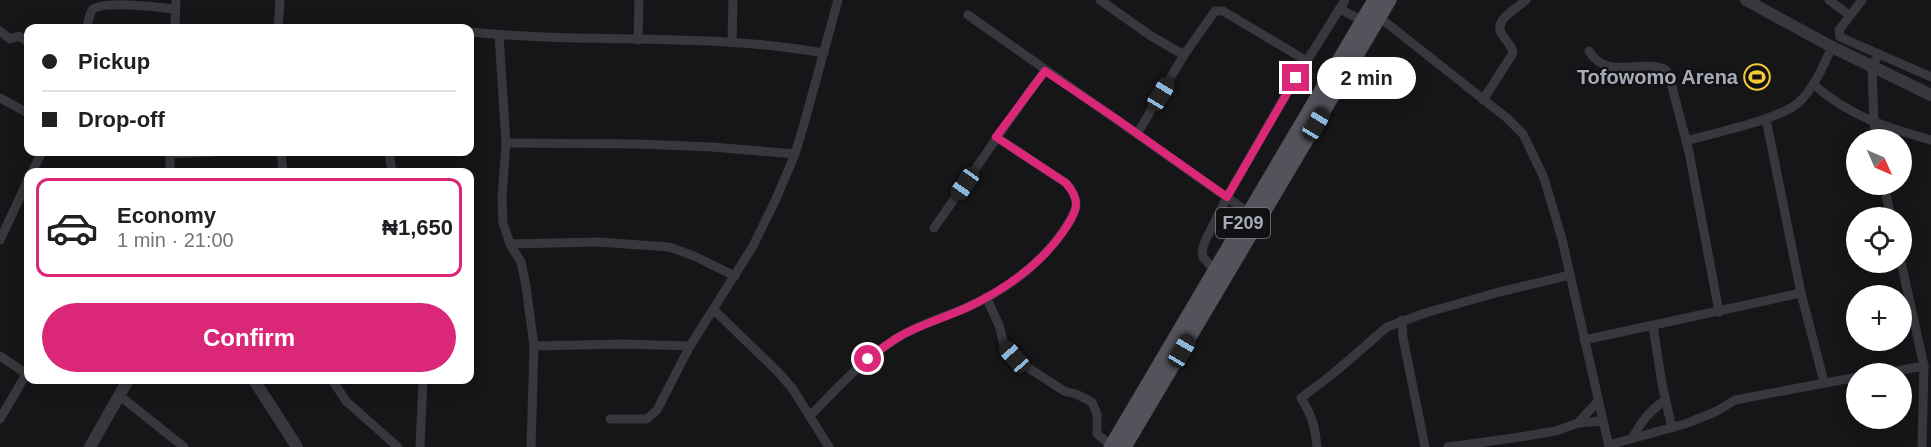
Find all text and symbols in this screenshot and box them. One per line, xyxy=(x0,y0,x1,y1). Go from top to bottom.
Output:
text: Pickup xyxy=(78,49,150,74)
callout: 2 min xyxy=(1317,57,1416,99)
sports icon: Tofowomo Arena xyxy=(1742,62,1772,92)
route end xyxy=(1282,64,1309,91)
place label: Tofowomo Arena xyxy=(1577,66,1739,88)
text: 2 min xyxy=(1340,67,1393,89)
car xyxy=(1144,74,1178,114)
car xyxy=(1299,104,1333,144)
text: Drop-off xyxy=(78,107,165,132)
north arrow xyxy=(1846,129,1912,195)
map controls xyxy=(1846,129,1912,429)
car xyxy=(947,164,983,204)
icon: car xyxy=(45,201,99,255)
text: Economy xyxy=(117,203,216,228)
button: locate xyxy=(1846,207,1912,273)
road number: F209 xyxy=(1216,208,1270,238)
text: ₦1,650 xyxy=(382,215,453,240)
text: 1 min · 21:00 xyxy=(117,229,234,251)
button: + xyxy=(1846,285,1912,351)
button: Confirm xyxy=(42,303,456,372)
car xyxy=(1165,331,1199,371)
car xyxy=(995,338,1033,376)
route start xyxy=(854,345,881,372)
button: − xyxy=(1846,363,1912,429)

